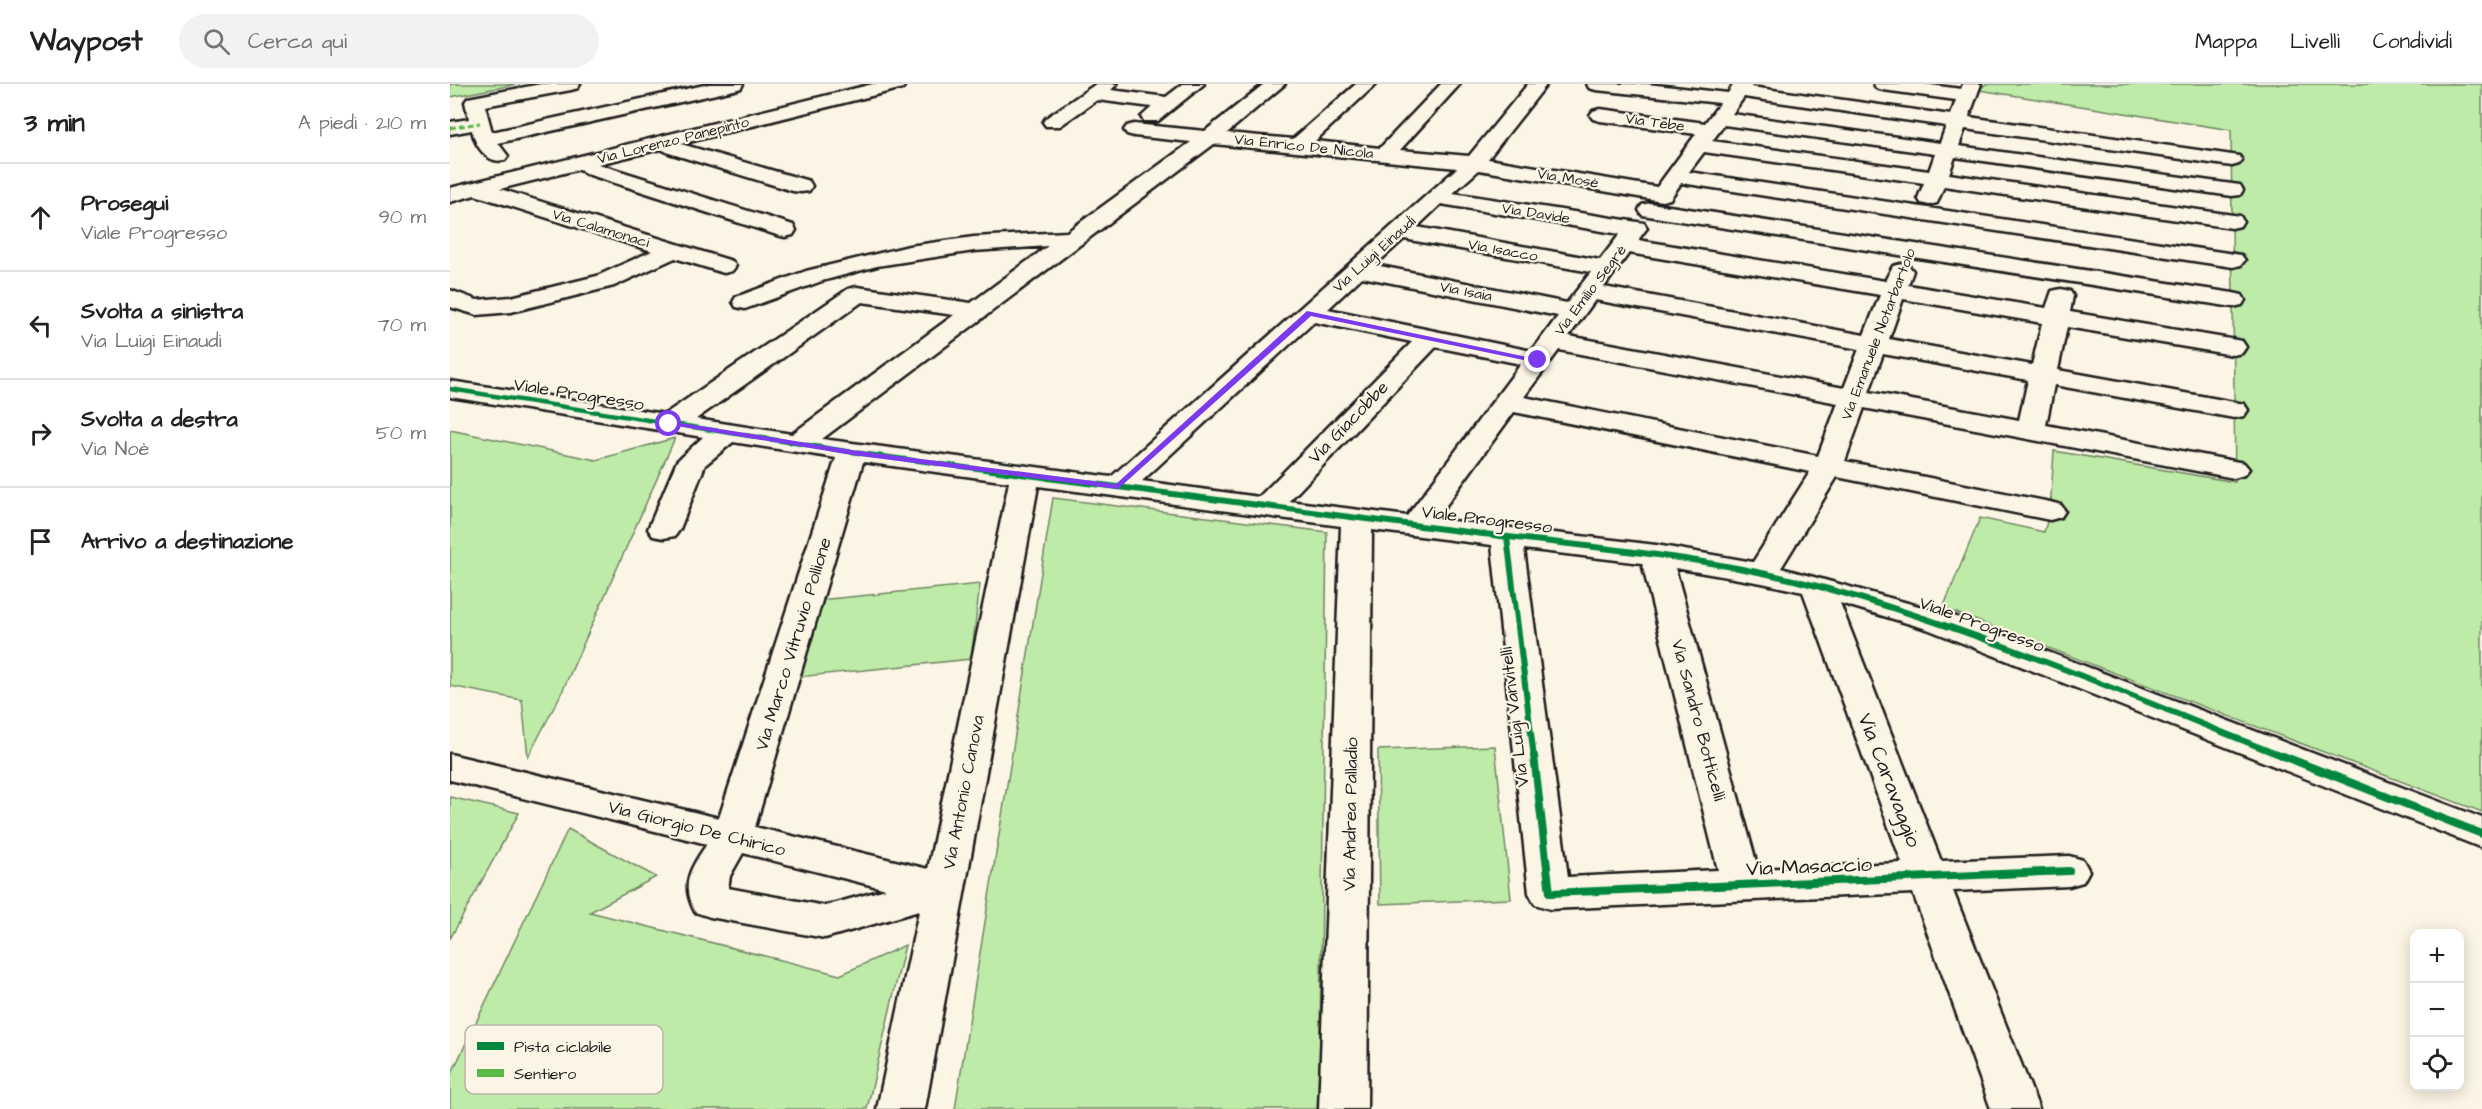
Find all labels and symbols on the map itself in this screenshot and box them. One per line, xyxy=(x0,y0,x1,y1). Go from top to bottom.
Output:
street label: Via Tebe xyxy=(1624,108,1686,137)
street label: Via Lorenzo Panepinto xyxy=(595,111,752,169)
street label: Via Enrico De Nicola xyxy=(1233,129,1375,164)
street label: Via Mosè xyxy=(1536,163,1600,194)
street label: Via Davide xyxy=(1500,198,1571,229)
street label: Via Calamonaci xyxy=(550,204,653,253)
street label: Via Luigi Einaudi xyxy=(1328,211,1422,298)
street label: Via Isacco xyxy=(1467,234,1540,267)
street label: Via Emilio Segrè xyxy=(1549,240,1632,341)
street label: Via Emanuele Notarbartolo xyxy=(1836,245,1921,423)
street label: Via Isaia xyxy=(1438,276,1494,307)
route end xyxy=(1524,346,1550,372)
street label: Viale Progresso xyxy=(512,372,646,418)
street label: Via Giacobbe xyxy=(1302,375,1394,469)
route start xyxy=(655,410,681,436)
street label: Viale Progresso xyxy=(1420,499,1554,541)
street label: Via Marco Vitruvio Pollione xyxy=(749,534,838,754)
street label: Viale Progresso xyxy=(1915,590,2048,660)
street label: Via Sandro Botticelli xyxy=(1665,637,1732,804)
street label: Via Luigi Vanvitelli xyxy=(1493,645,1536,788)
street label: Via Caravaggio xyxy=(1849,709,1928,852)
street label: Via Antonio Canova xyxy=(936,713,991,871)
street label: Via Andrea Palladio xyxy=(1337,737,1364,891)
street label: Via Giorgio De Chirico xyxy=(605,794,788,864)
street label: Via Masaccio xyxy=(1745,850,1873,883)
legend xyxy=(465,1025,663,1094)
text: Pista ciclabile xyxy=(514,1036,612,1058)
text: Sentiero xyxy=(514,1063,576,1085)

